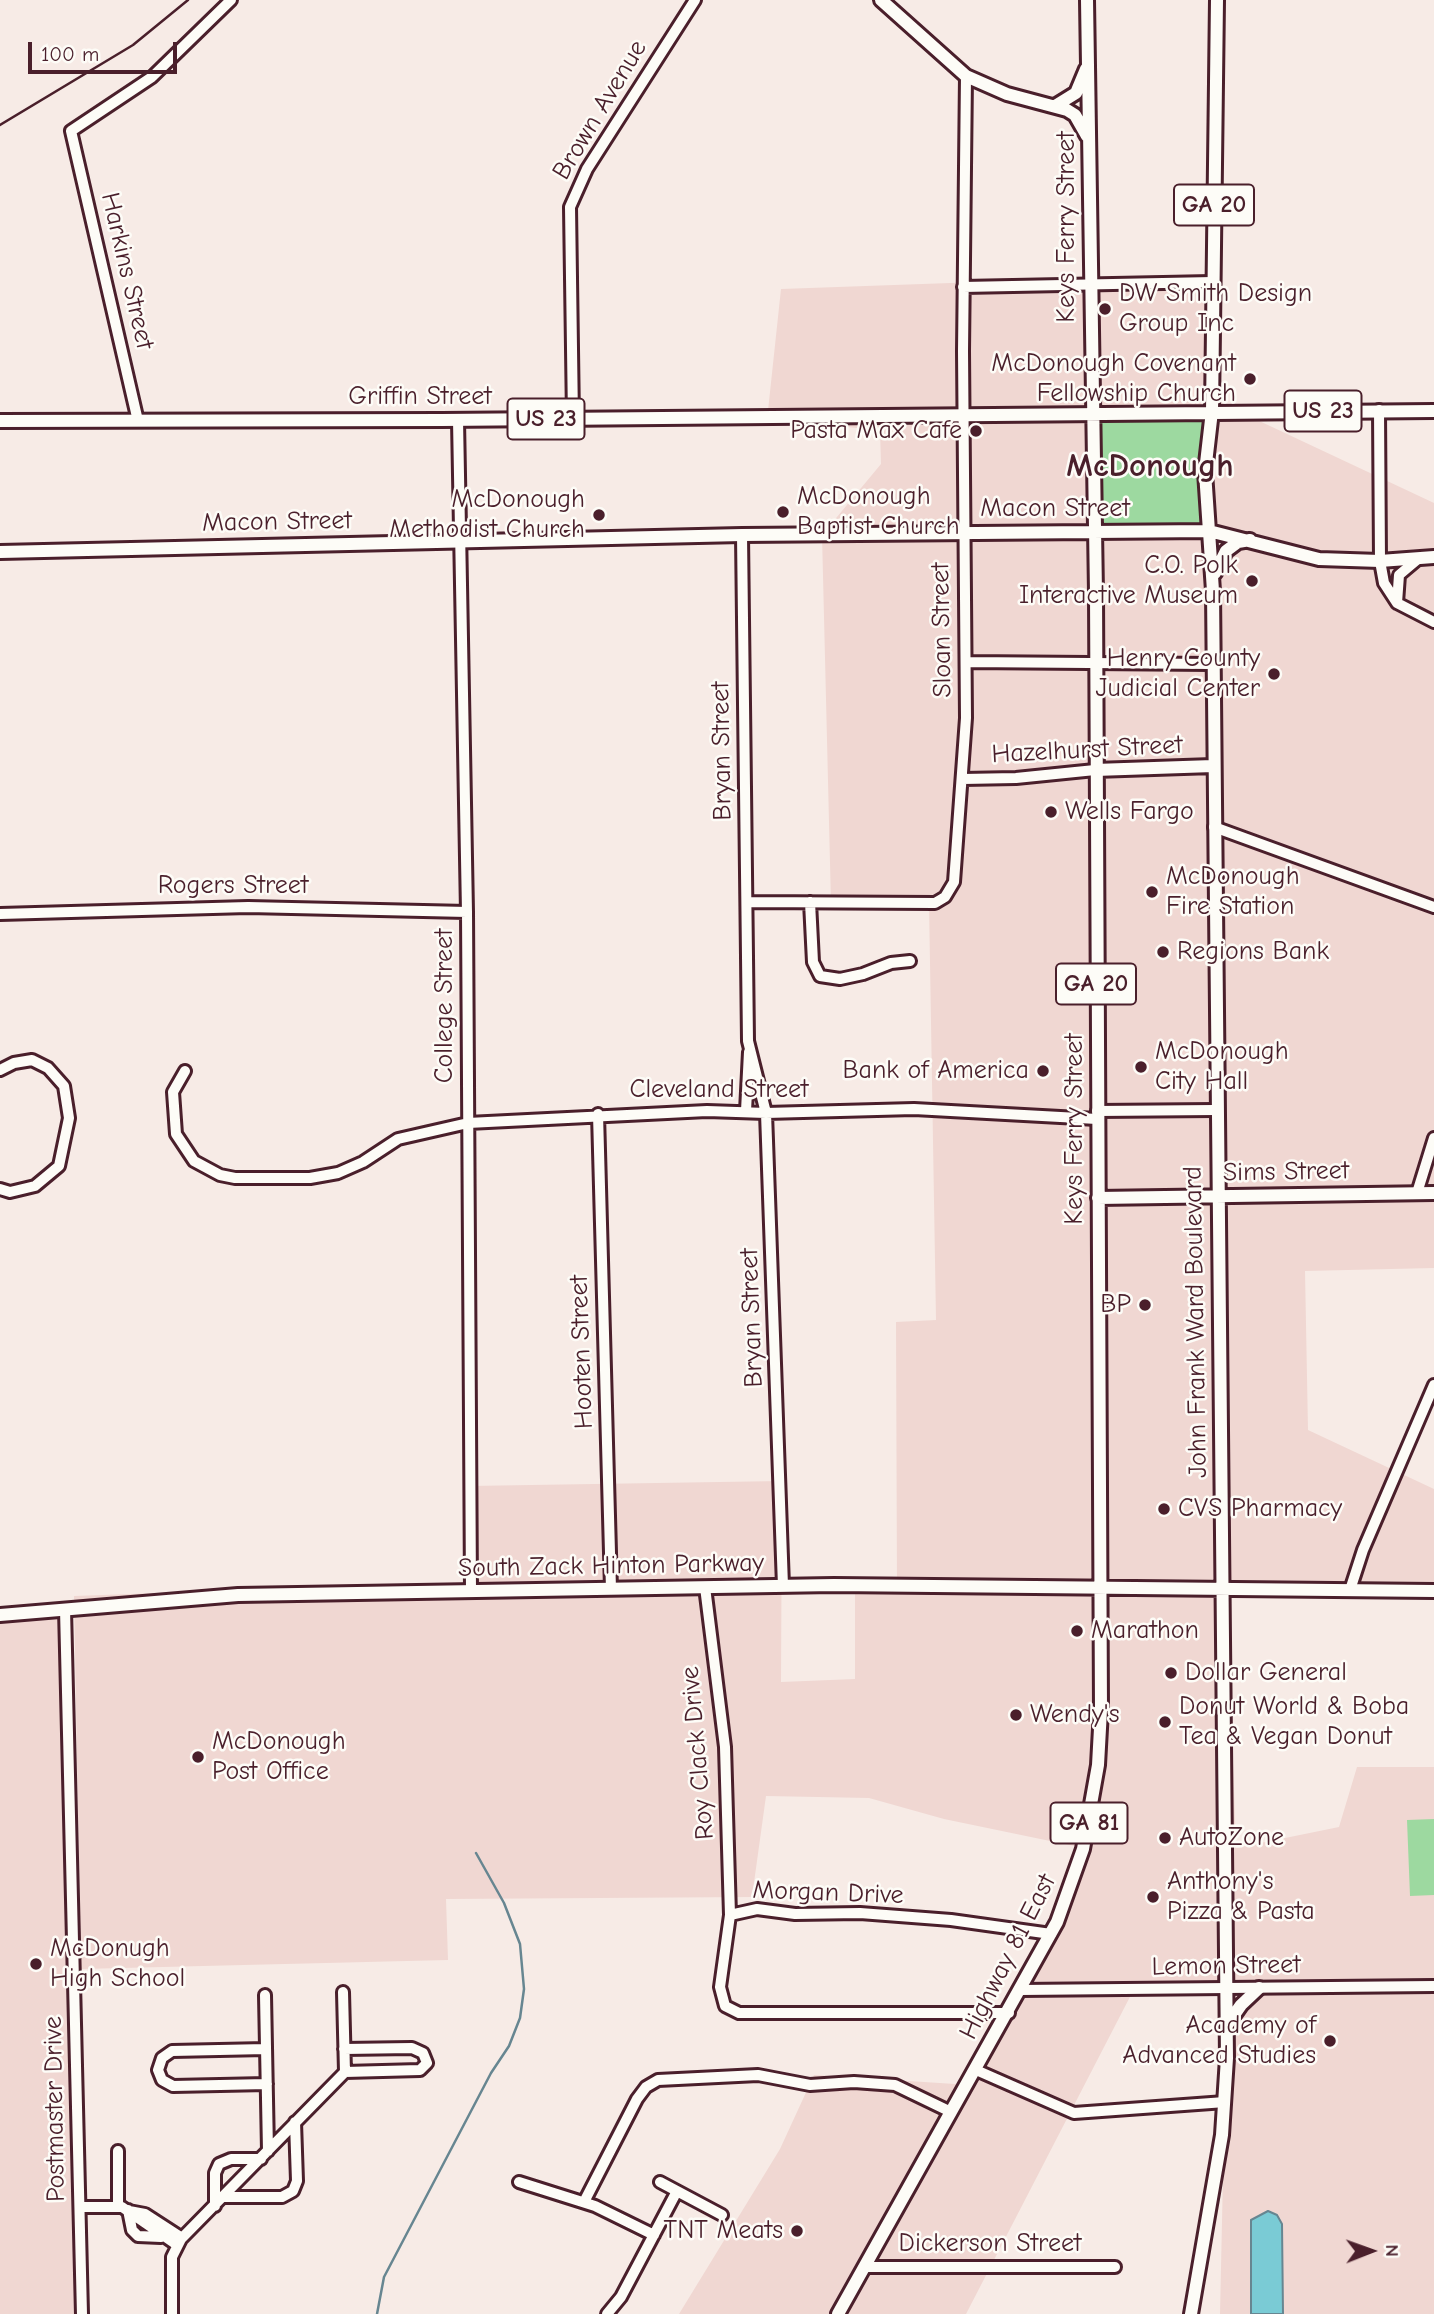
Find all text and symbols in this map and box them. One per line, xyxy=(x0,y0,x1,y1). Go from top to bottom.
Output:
scale bar xyxy=(32,28,180,72)
street label: Brown Avenue xyxy=(546,35,654,185)
text: 100 m xyxy=(41,42,99,66)
street label: Keys Ferry Street xyxy=(1051,131,1083,323)
road number: GA 20 xyxy=(1174,184,1254,226)
street label: Harkins Street xyxy=(94,190,160,352)
place label: DW Smith Design Group Inc xyxy=(1119,278,1312,340)
marker: DW Smith Design Group Inc xyxy=(1097,301,1113,317)
place label: McDonough Covenant Fellowship Church xyxy=(991,348,1236,410)
marker: McDonough Covenant Fellowship Church xyxy=(1242,371,1258,387)
street label: Griffin Street xyxy=(348,381,492,413)
road number: US 23 xyxy=(1284,390,1362,432)
road number: US 23 xyxy=(508,398,584,440)
place label: Pasta Max Cafe xyxy=(790,415,962,447)
marker: Pasta Max Cafe xyxy=(968,423,984,439)
district label: McDonough xyxy=(1066,447,1234,487)
place label: McDonough Baptist Church xyxy=(797,481,960,542)
place label: McDonough Methodist Church xyxy=(389,484,585,546)
street label: Macon Street xyxy=(980,493,1130,525)
marker: McDonough Baptist Church xyxy=(775,504,791,520)
street label: Macon Street xyxy=(202,505,352,539)
marker: McDonough Methodist Church xyxy=(591,507,607,523)
place label: C.O. Polk Interactive Museum xyxy=(1019,550,1238,612)
street label: Sloan Street xyxy=(925,562,959,698)
marker: C.O. Polk Interactive Museum xyxy=(1244,573,1260,589)
place label: Henry County Judicial Center xyxy=(1096,643,1260,704)
marker: Henry County Judicial Center xyxy=(1266,666,1282,682)
street label: Bryan Street xyxy=(705,681,739,821)
street label: Hazelhurst Street xyxy=(991,729,1183,771)
place label: Wells Fargo xyxy=(1065,796,1194,828)
marker: Wells Fargo xyxy=(1043,804,1059,820)
place label: McDonough Fire Station xyxy=(1166,861,1300,922)
street label: Rogers Street xyxy=(158,870,308,902)
marker: McDonough Fire Station xyxy=(1144,884,1160,900)
street label: College Street xyxy=(429,929,461,1083)
place label: Regions Bank xyxy=(1177,936,1329,968)
marker: Regions Bank xyxy=(1155,944,1171,960)
road number: GA 20 xyxy=(1056,964,1136,1004)
street label: Keys Ferry Street xyxy=(1059,1033,1091,1225)
place label: McDonough City Hall xyxy=(1155,1036,1289,1098)
place label: Bank of America xyxy=(842,1055,1029,1087)
marker: McDonough City Hall xyxy=(1133,1059,1149,1075)
marker: Bank of America xyxy=(1035,1063,1051,1079)
street label: Cleveland Street xyxy=(629,1074,809,1106)
street label: Sims Street xyxy=(1223,1155,1349,1189)
street label: John Frank Ward Boulevard xyxy=(1178,1166,1214,1478)
street label: Bryan Street xyxy=(734,1248,770,1388)
street label: Hooten Street xyxy=(564,1275,600,1429)
place label: BP xyxy=(1100,1289,1131,1321)
marker: BP xyxy=(1137,1297,1153,1313)
place label: CVS Pharmacy xyxy=(1178,1493,1342,1525)
marker: CVS Pharmacy xyxy=(1156,1501,1172,1517)
street label: South Zack Hinton Parkway xyxy=(458,1548,764,1584)
place label: Marathon xyxy=(1091,1615,1199,1647)
marker: Marathon xyxy=(1069,1623,1085,1639)
place label: Dollar General xyxy=(1185,1657,1347,1689)
street label: Roy Clack Drive xyxy=(675,1665,721,1841)
marker: Dollar General xyxy=(1163,1665,1179,1681)
place label: Donut World & Boba Tea & Vegan Donut xyxy=(1179,1691,1409,1752)
place label: Wendy's xyxy=(1030,1699,1119,1731)
marker: Wendy's xyxy=(1008,1707,1024,1723)
marker: Donut World & Boba Tea & Vegan Donut xyxy=(1157,1714,1173,1730)
place label: McDonough Post Office xyxy=(212,1726,346,1788)
marker: McDonough Post Office xyxy=(190,1749,206,1765)
road number: GA 81 xyxy=(1050,1802,1128,1844)
place label: AutoZone xyxy=(1179,1822,1284,1854)
marker: AutoZone xyxy=(1157,1830,1173,1846)
place label: Anthony's Pizza & Pasta xyxy=(1167,1866,1315,1927)
street label: Highway 81 East xyxy=(953,1869,1063,2045)
street label: Morgan Drive xyxy=(752,1875,904,1911)
marker: Anthony's Pizza & Pasta xyxy=(1145,1889,1161,1905)
place label: McDonugh High School xyxy=(50,1933,185,1994)
street label: Lemon Street xyxy=(1151,1949,1301,1983)
marker: McDonugh High School xyxy=(28,1956,44,1972)
place label: Academy of Advanced Studies xyxy=(1122,2010,1316,2072)
street label: Postmaster Drive xyxy=(38,2016,72,2202)
marker: Academy of Advanced Studies xyxy=(1322,2033,1338,2049)
place label: TNT Meats xyxy=(664,2215,783,2247)
north arrow xyxy=(1336,2216,1406,2286)
marker: TNT Meats xyxy=(789,2223,805,2239)
street label: Dickerson Street xyxy=(899,2228,1081,2260)
text: N xyxy=(1381,2244,1403,2257)

